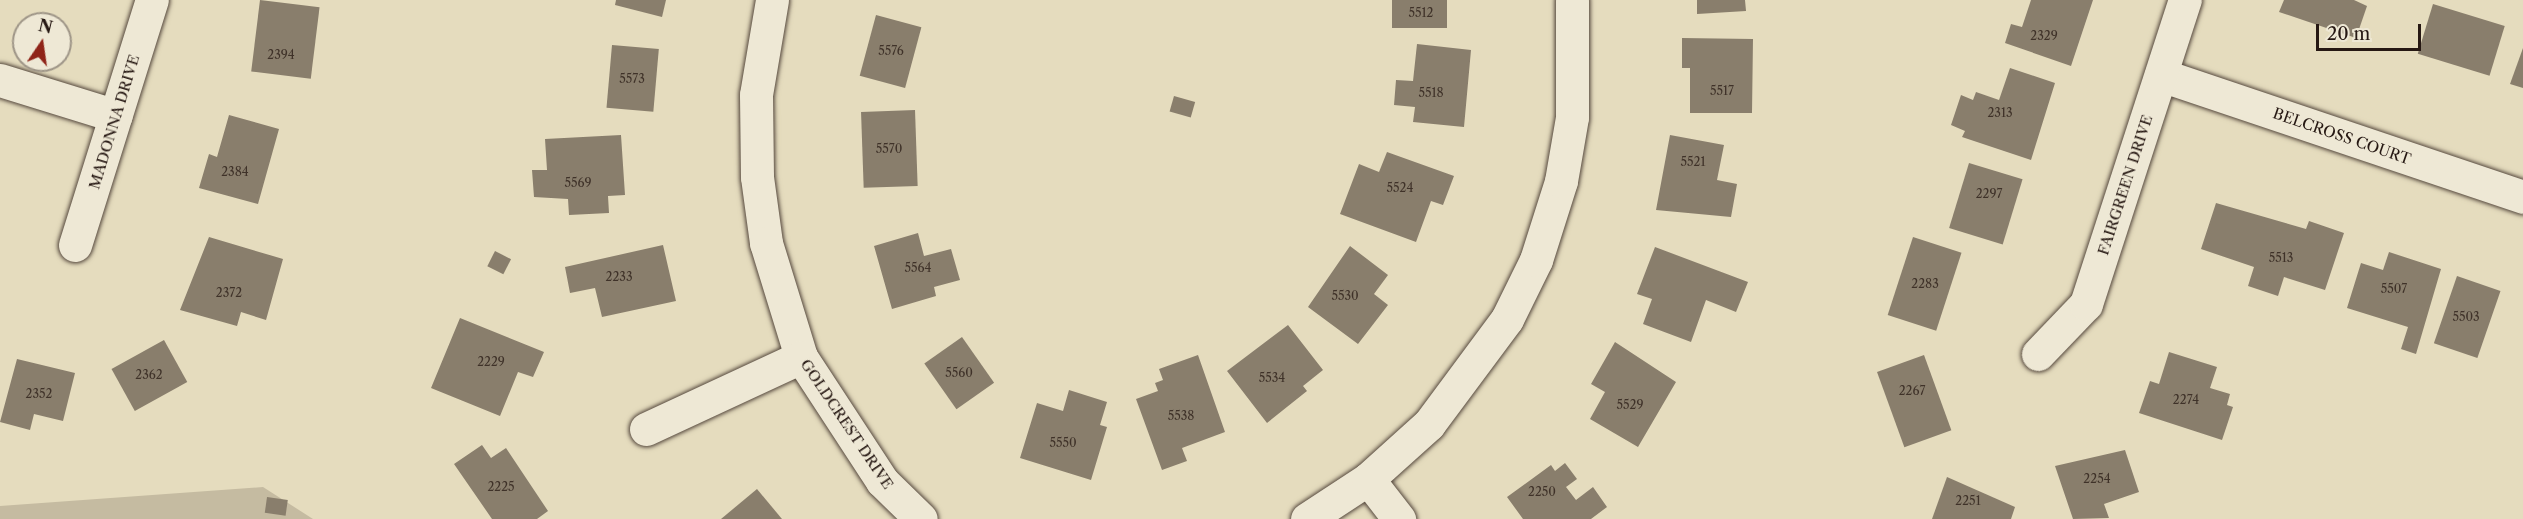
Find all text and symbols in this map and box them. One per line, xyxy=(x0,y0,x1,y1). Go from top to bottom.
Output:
house number: 5512 xyxy=(1409,6,1433,20)
north arrow xyxy=(12,12,72,72)
scale bar xyxy=(2319,12,2424,50)
text: N xyxy=(37,15,55,38)
text: 20 m xyxy=(2327,23,2370,45)
house number: 2329 xyxy=(2030,29,2058,43)
house number: 5576 xyxy=(878,44,904,58)
house number: 2394 xyxy=(267,48,295,62)
street label: MADONNA DRIVE xyxy=(85,52,143,192)
house number: 5573 xyxy=(619,72,645,86)
house number: 5517 xyxy=(1710,84,1734,98)
house number: 5518 xyxy=(1418,86,1444,100)
street label: BELCROSS COURT xyxy=(2271,104,2413,168)
house number: 2313 xyxy=(1987,106,2013,120)
street label: FAIRGREEN DRIVE xyxy=(2094,113,2156,257)
house number: 5570 xyxy=(876,142,902,156)
house number: 5521 xyxy=(1681,155,1705,169)
house number: 2384 xyxy=(221,165,249,179)
house number: 5569 xyxy=(564,176,592,190)
house number: 5524 xyxy=(1387,181,1413,195)
house number: 2297 xyxy=(1976,187,2002,201)
house number: 5513 xyxy=(2269,251,2293,265)
house number: 5564 xyxy=(905,261,931,275)
house number: 2233 xyxy=(605,270,633,284)
house number: 2283 xyxy=(1911,277,1939,291)
house number: 5507 xyxy=(2381,282,2407,296)
house number: 2372 xyxy=(216,286,242,300)
house number: 5530 xyxy=(1331,289,1359,303)
house number: 5503 xyxy=(2452,310,2480,324)
house number: 2229 xyxy=(477,355,505,369)
street label: GOLDCREST DRIVE xyxy=(797,355,897,493)
house number: 5560 xyxy=(945,366,973,380)
house number: 2362 xyxy=(135,368,163,382)
house number: 5534 xyxy=(1259,371,1285,385)
house number: 2267 xyxy=(1899,384,1925,398)
house number: 2352 xyxy=(26,387,52,401)
house number: 2274 xyxy=(2173,393,2199,407)
house number: 5529 xyxy=(1617,398,1643,412)
house number: 5538 xyxy=(1168,409,1194,423)
house number: 5550 xyxy=(1049,436,1077,450)
house number: 2254 xyxy=(2083,472,2111,486)
house number: 2225 xyxy=(487,480,515,494)
house number: 2250 xyxy=(1528,485,1556,499)
house number: 2251 xyxy=(1955,494,1981,508)

